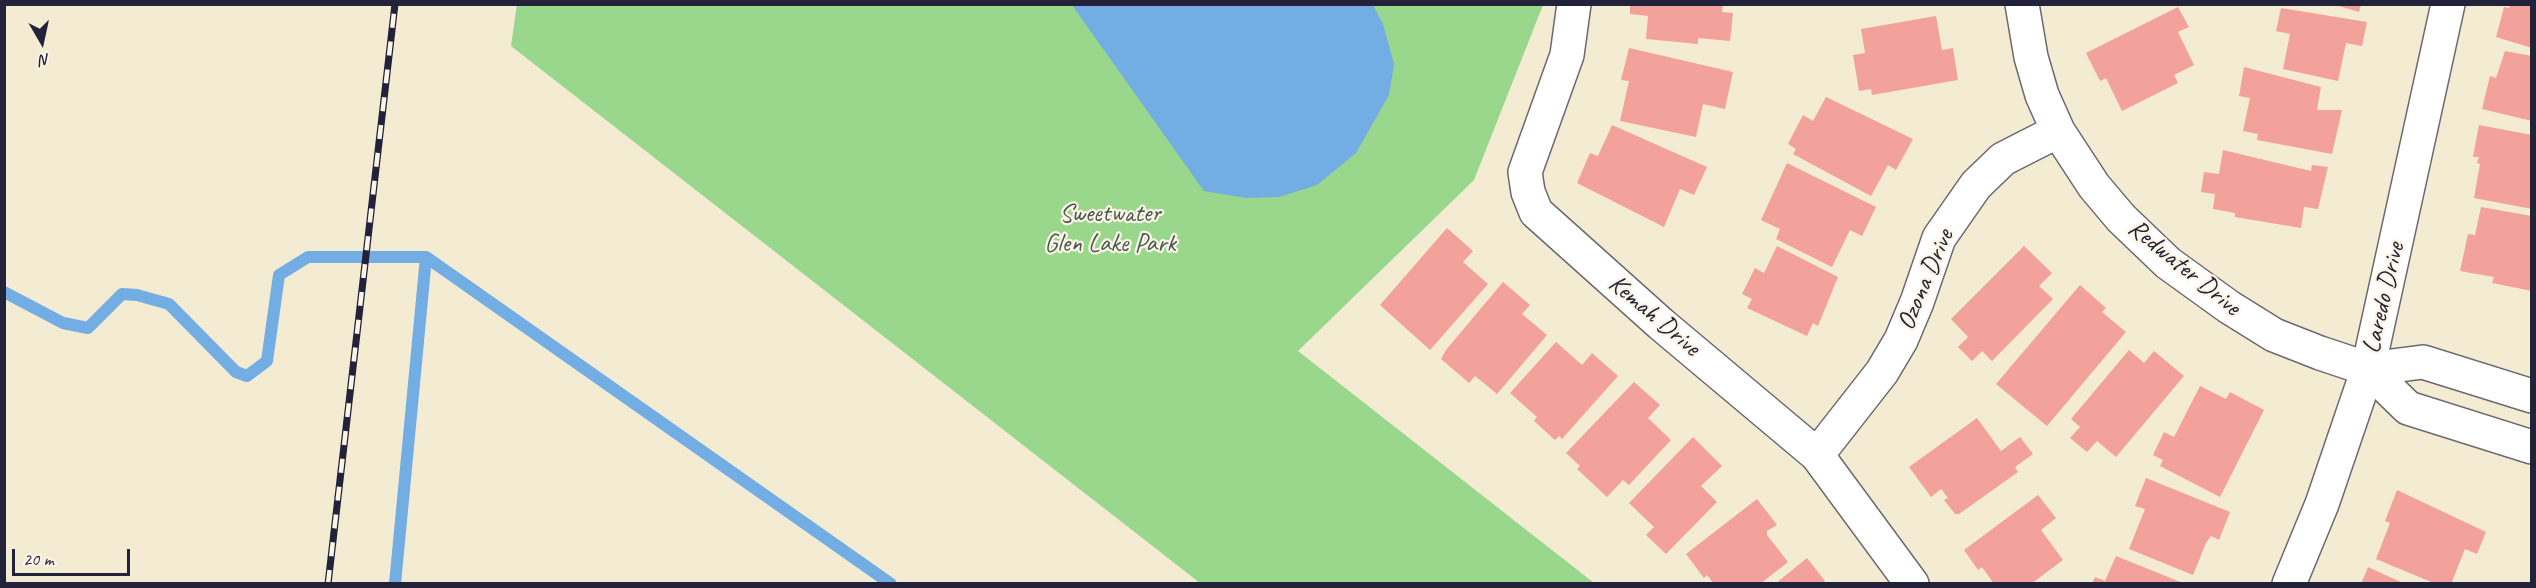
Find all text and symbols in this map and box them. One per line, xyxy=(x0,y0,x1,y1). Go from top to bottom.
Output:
north arrow xyxy=(12,12,72,72)
text: N xyxy=(38,49,51,70)
park label: Sweetwater Glen Lake Park xyxy=(1044,198,1176,260)
street label: Redwater Drive xyxy=(2121,213,2247,323)
street label: Ozona Drive xyxy=(1891,225,1961,335)
street label: Laredo Drive xyxy=(2356,240,2412,356)
street label: Kemah Drive xyxy=(1602,269,1706,363)
scale bar xyxy=(15,537,134,575)
text: 20 m xyxy=(23,548,54,570)

